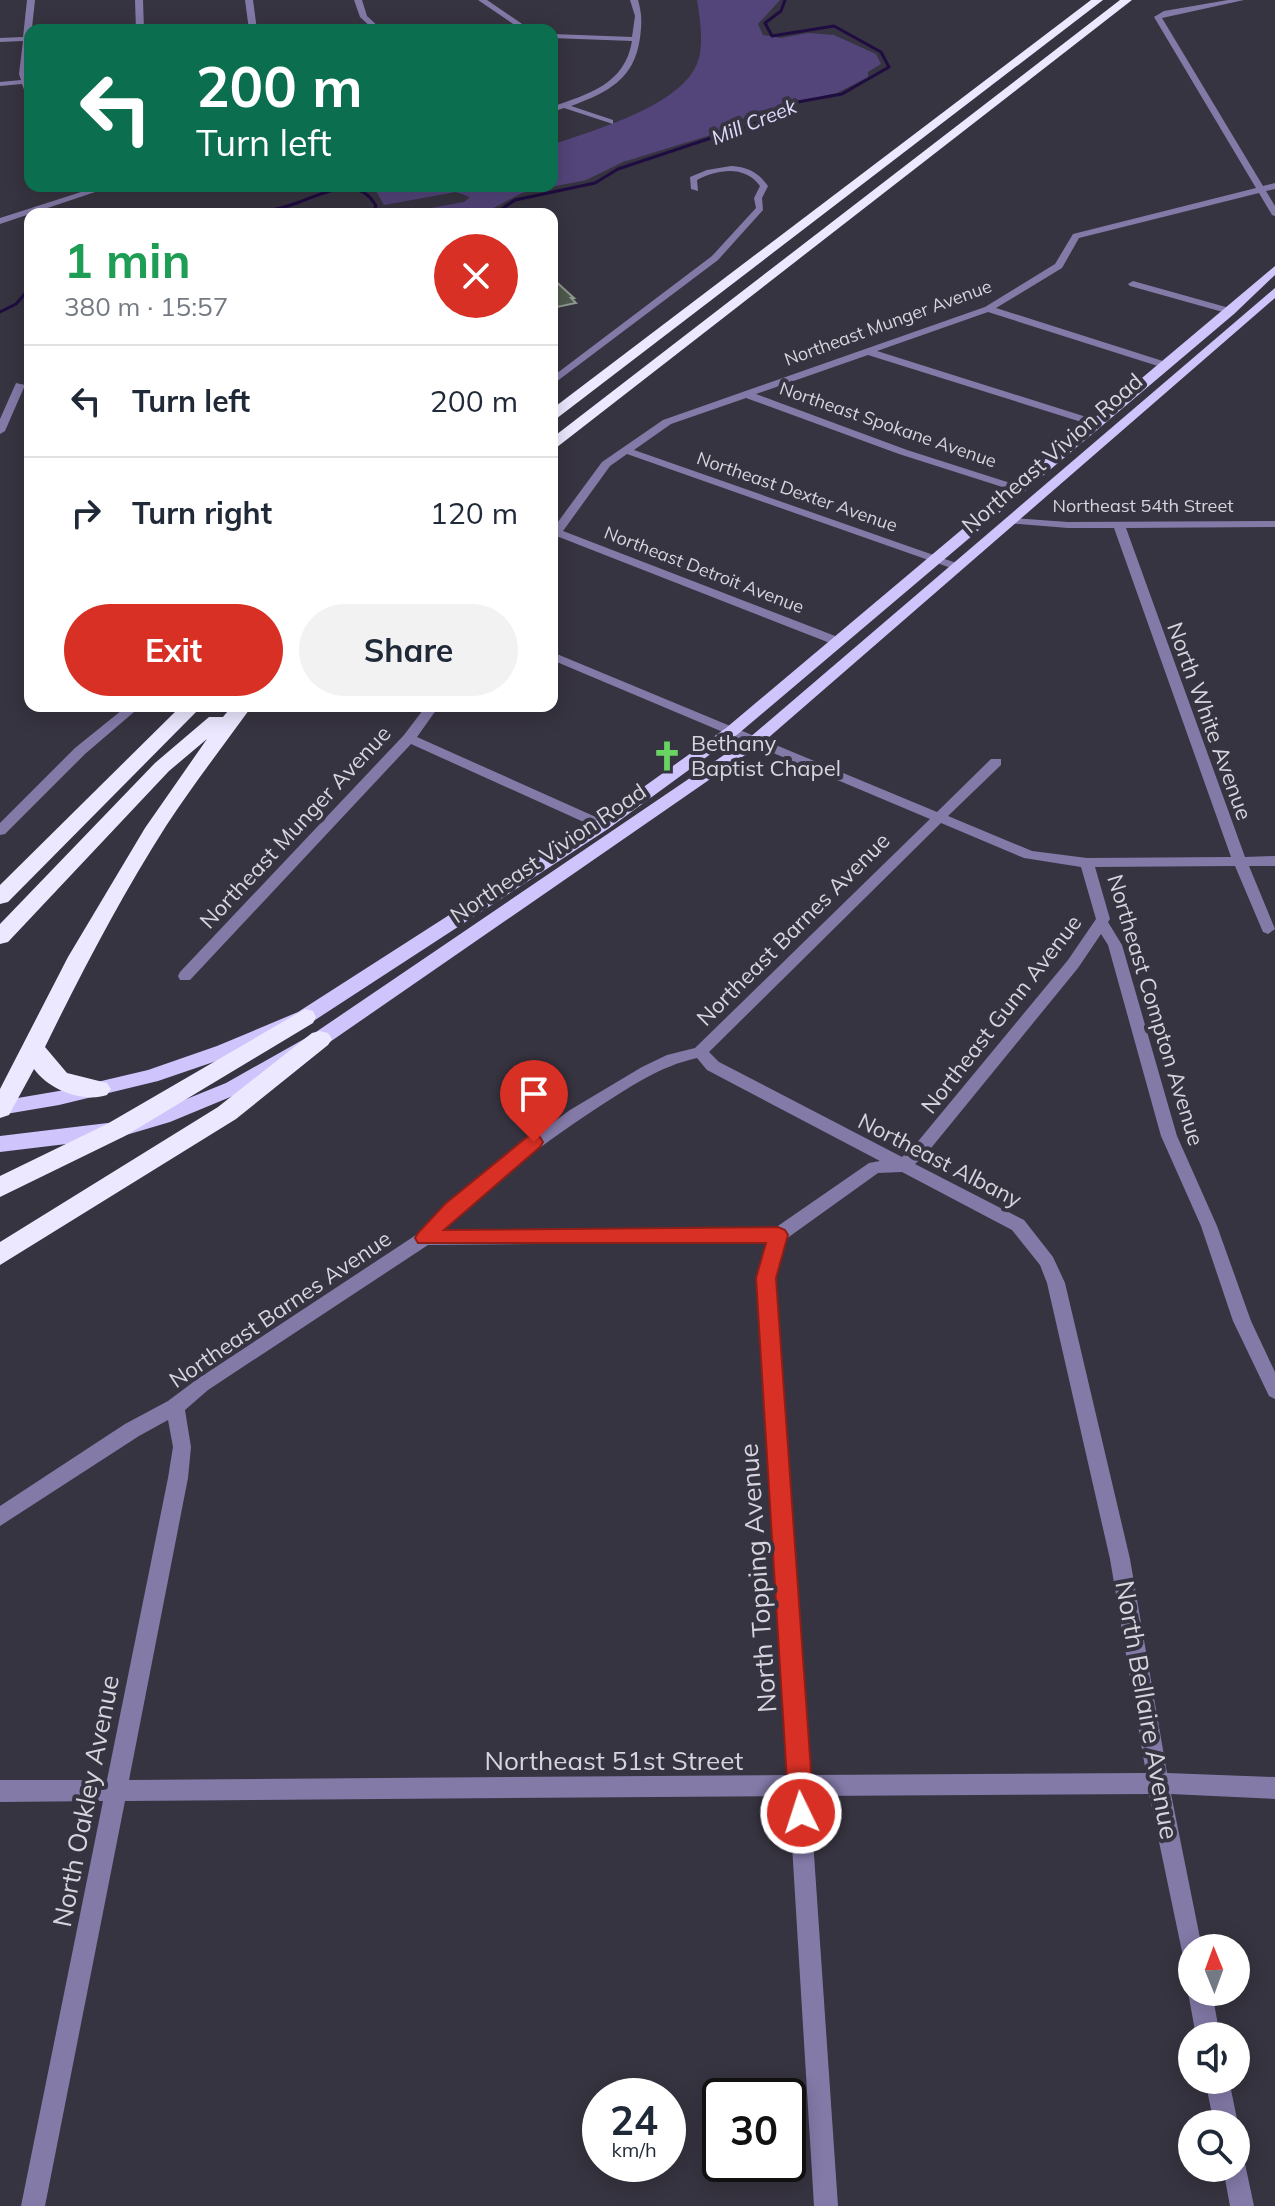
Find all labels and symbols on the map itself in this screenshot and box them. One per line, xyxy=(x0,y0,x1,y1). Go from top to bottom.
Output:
water label: Mill Creek xyxy=(708,93,801,150)
street label: Northeast Munger Avenue xyxy=(781,274,995,371)
street label: Northeast Vivion Road xyxy=(956,367,1148,539)
street label: Northeast Spokane Avenue xyxy=(777,377,1000,473)
street label: Northeast Dexter Avenue xyxy=(694,446,901,537)
street label: Northeast 54th Street xyxy=(1053,494,1233,517)
street label: Northeast Detroit Avenue xyxy=(601,521,807,618)
street label: North White Avenue xyxy=(1161,618,1259,824)
street label: Northeast Munger Avenue xyxy=(194,720,396,934)
place label: Bethany Baptist Chapel xyxy=(691,729,841,782)
church icon: Bethany Baptist Chapel xyxy=(650,739,684,773)
street label: Northeast Vivion Road xyxy=(445,777,651,929)
street label: Northeast Barnes Avenue xyxy=(691,827,895,1031)
street label: Northeast Compton Avenue xyxy=(1101,871,1211,1149)
street label: Northeast Gunn Avenue xyxy=(915,909,1087,1119)
pin xyxy=(500,1060,568,1142)
street label: Northeast Albany xyxy=(854,1107,1027,1213)
street label: Northeast Barnes Avenue xyxy=(164,1224,396,1394)
street label: North Topping Avenue xyxy=(732,1442,783,1714)
street label: North Bellaire Avenue xyxy=(1108,1578,1187,1842)
street label: North Oakley Avenue xyxy=(45,1672,126,1930)
street label: Northeast 51st Street xyxy=(485,1744,743,1777)
position arrow xyxy=(759,1771,843,1855)
north arrow xyxy=(1178,1934,1250,2006)
speed limit sign: 30 xyxy=(702,2078,806,2182)

